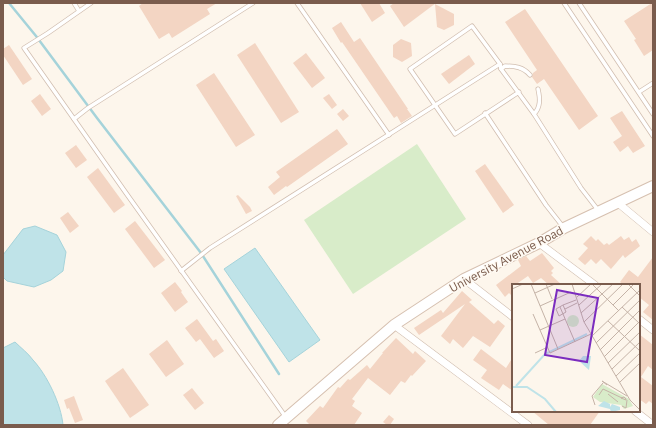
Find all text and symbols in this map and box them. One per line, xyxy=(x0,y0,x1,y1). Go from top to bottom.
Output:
street label: University Avenue Road xyxy=(446,223,566,295)
inset map xyxy=(512,284,640,412)

